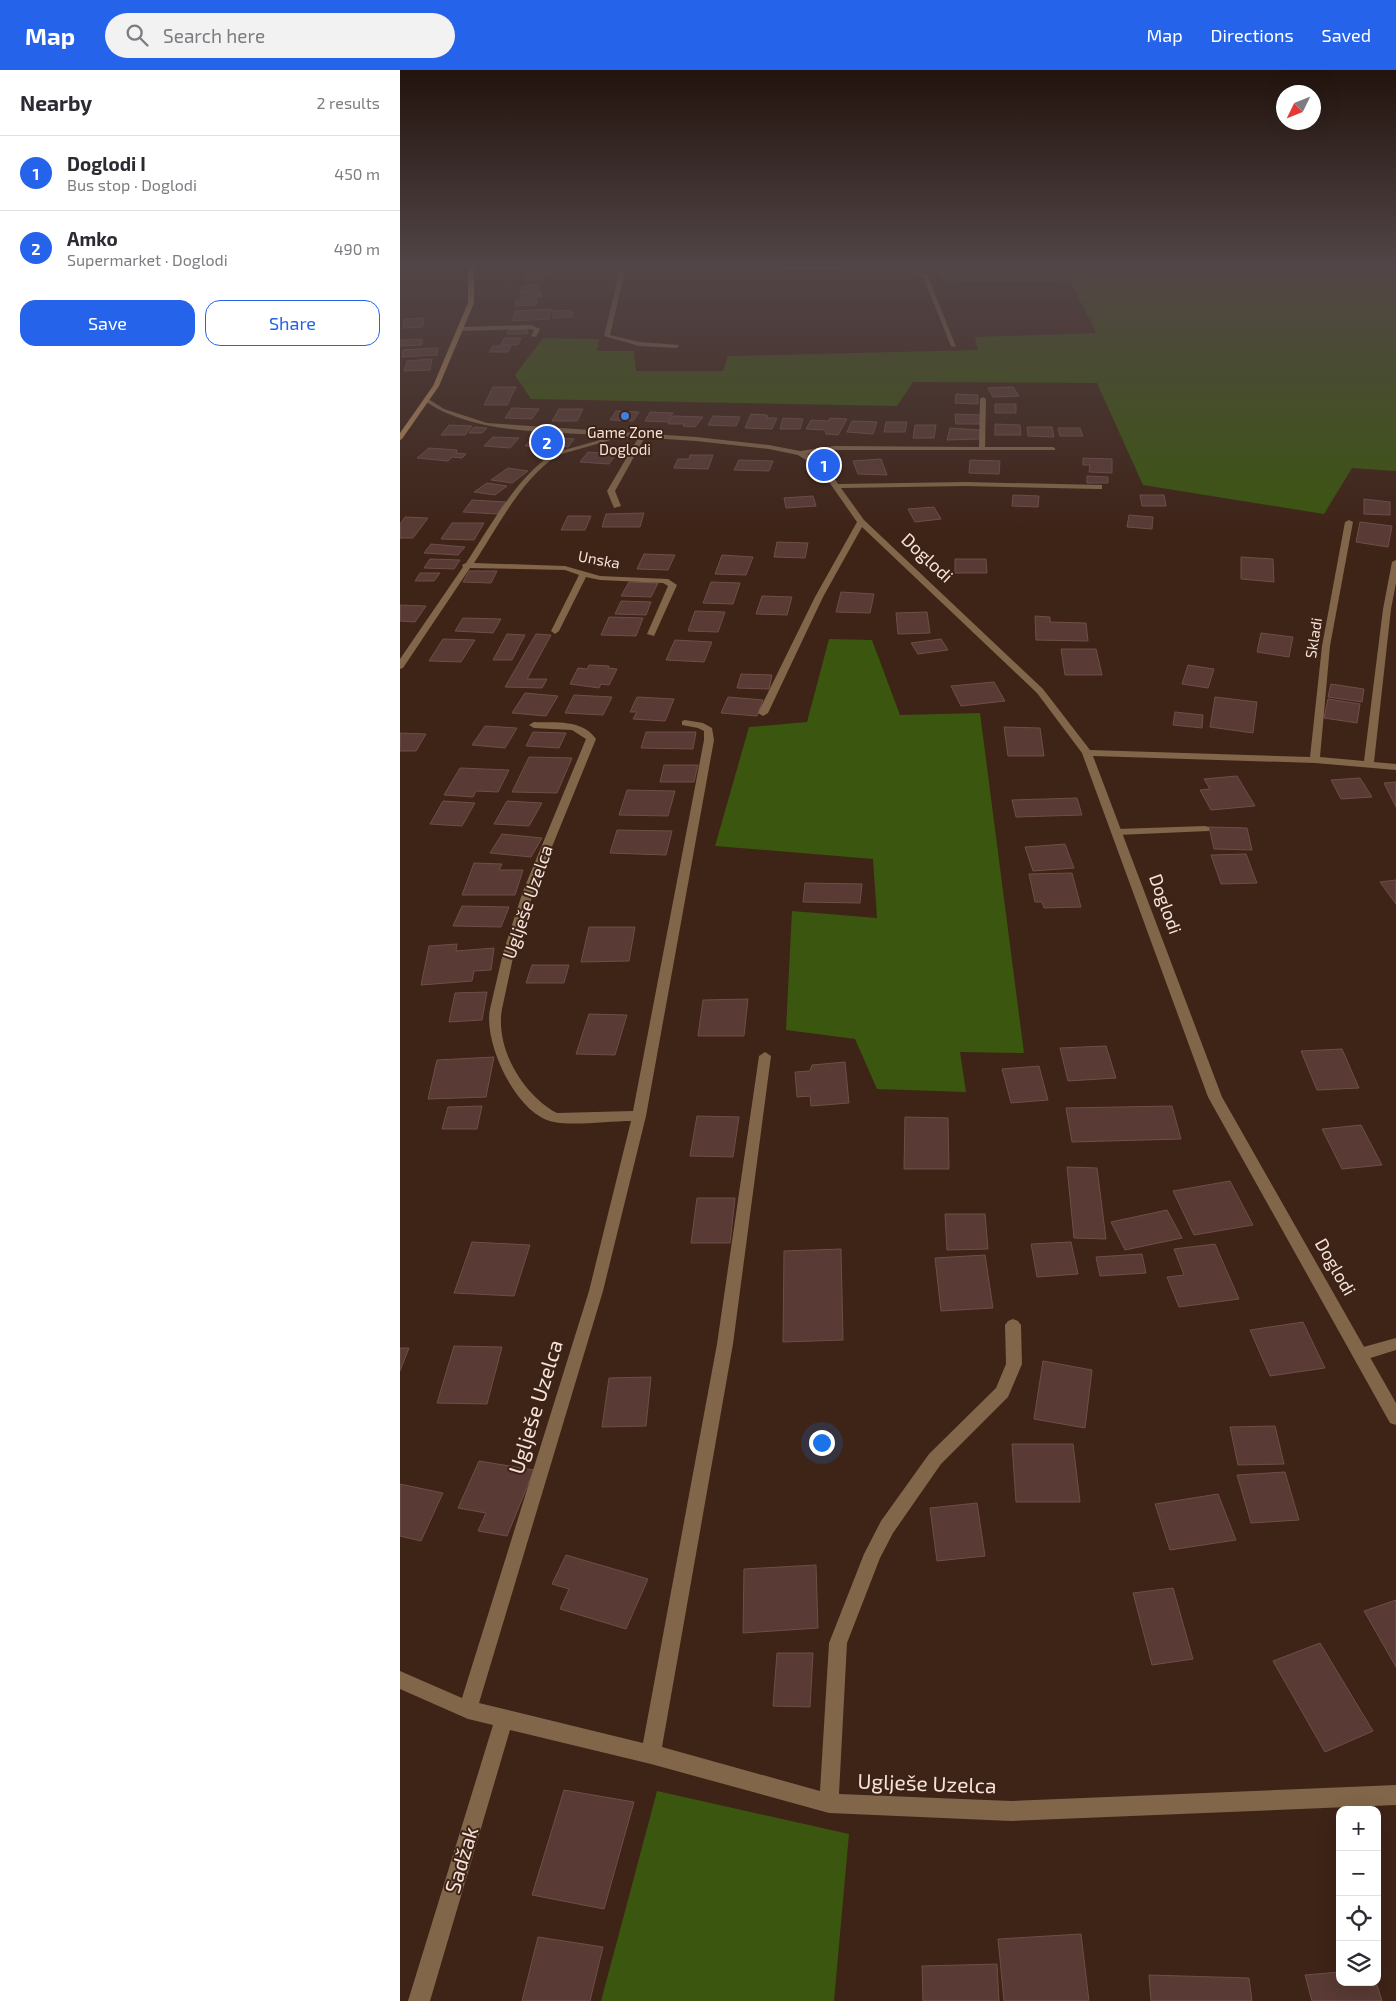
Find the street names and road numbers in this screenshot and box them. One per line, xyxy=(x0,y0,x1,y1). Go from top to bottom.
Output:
street label: Doglodi xyxy=(897,528,958,587)
street label: Unska xyxy=(577,546,622,572)
street label: Skladi xyxy=(1301,616,1325,660)
street label: Uglješe Uzelca xyxy=(497,842,557,962)
street label: Doglodi xyxy=(1145,870,1187,937)
street label: Doglodi xyxy=(1311,1234,1361,1299)
street label: Uglješe Uzelca xyxy=(502,1336,568,1477)
street label: Uglješe Uzelca xyxy=(857,1768,997,1798)
street label: Sadžak xyxy=(439,1823,483,1896)

